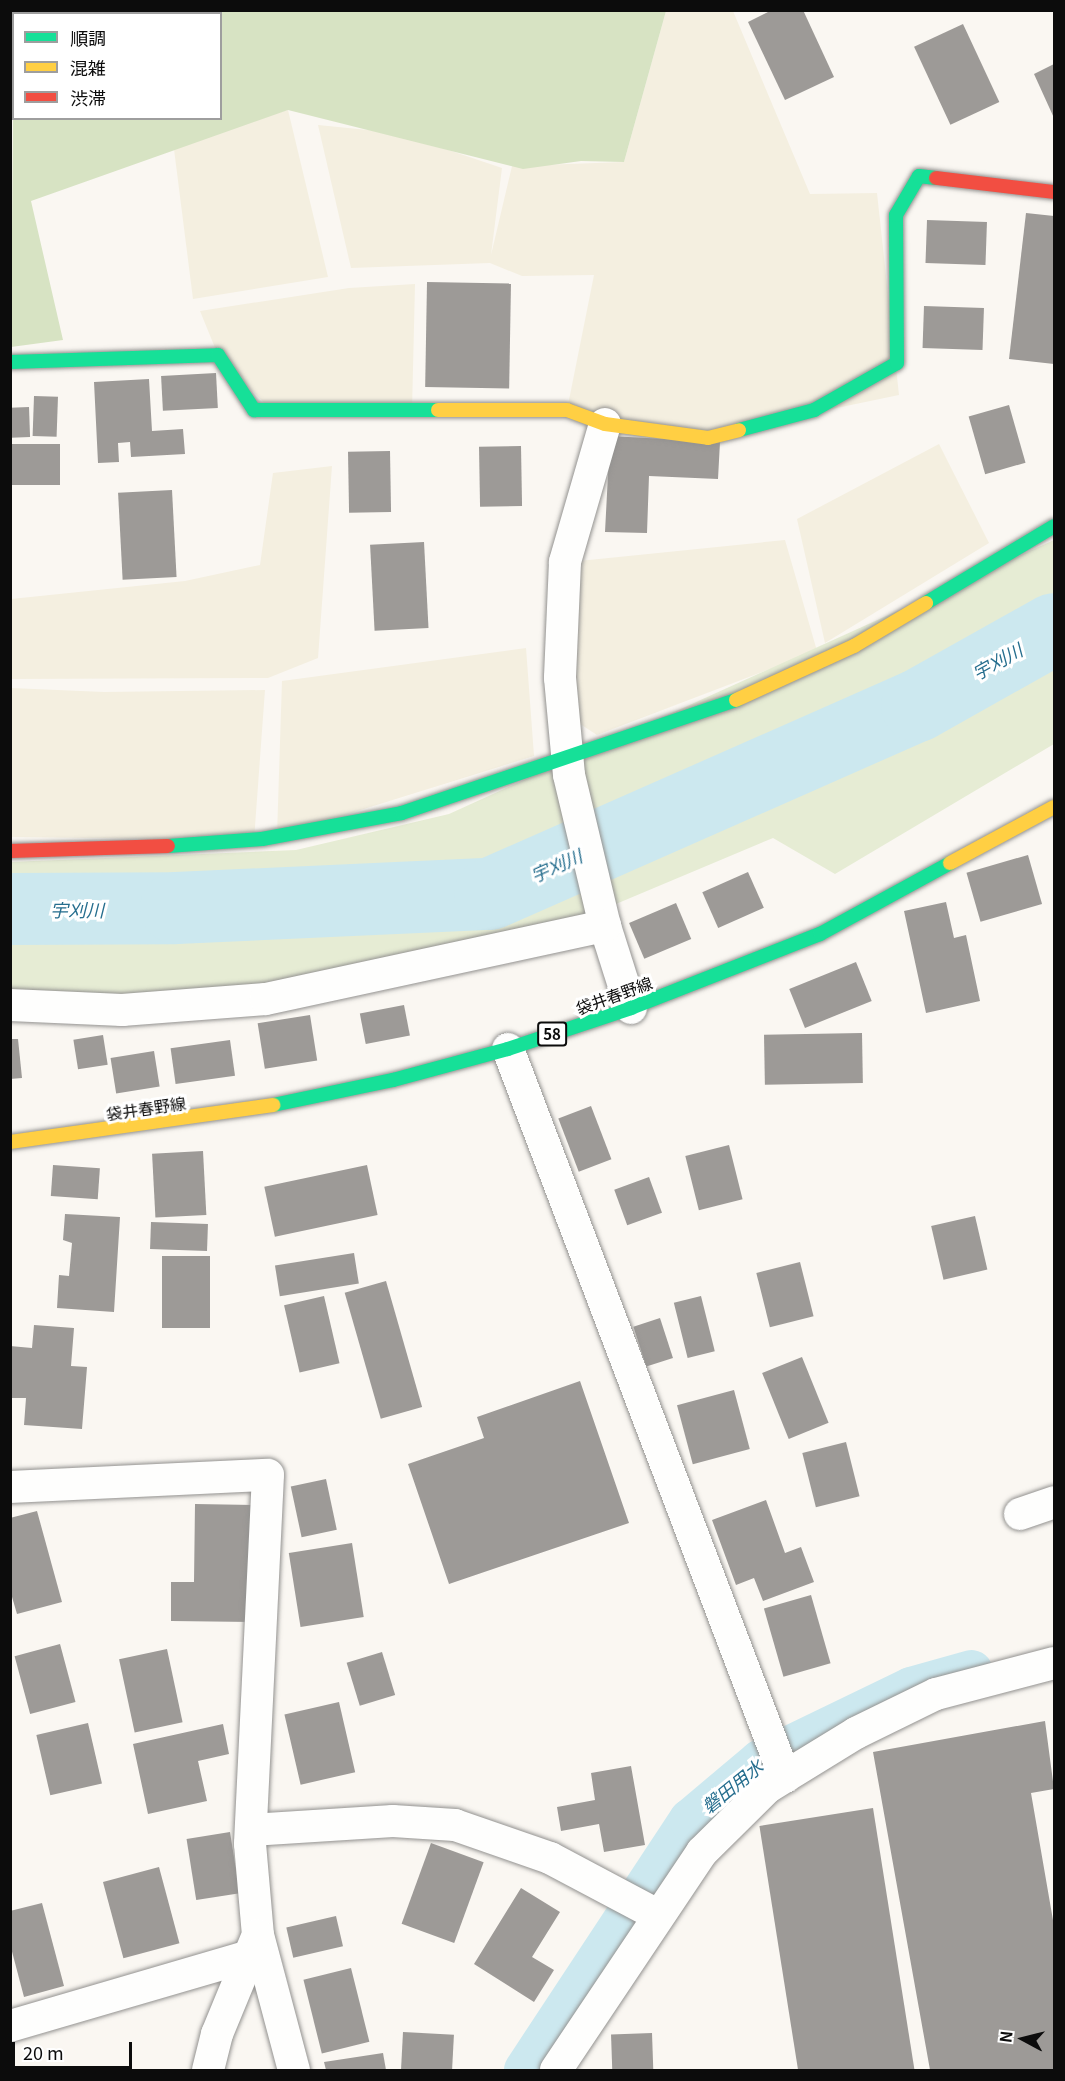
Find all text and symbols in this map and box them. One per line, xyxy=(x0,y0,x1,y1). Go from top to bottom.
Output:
legend xyxy=(12,12,222,120)
text: 順調 xyxy=(70,24,106,50)
text: 混雑 xyxy=(70,54,106,80)
text: 渋滞 xyxy=(70,84,106,110)
water label: 宇刈川 xyxy=(968,638,1026,684)
water label: 宇刈川 xyxy=(527,844,585,886)
water label: 宇刈川 xyxy=(50,898,104,920)
street label: 袋井春野線 xyxy=(573,972,655,1018)
road number: 58 xyxy=(537,1022,567,1046)
street label: 袋井春野線 xyxy=(105,1093,187,1123)
water label: 磐田用水 xyxy=(697,1755,767,1817)
north arrow xyxy=(993,2009,1053,2069)
text: N xyxy=(992,2029,1018,2044)
scale bar xyxy=(15,2030,135,2068)
text: 20 m xyxy=(23,2039,64,2065)

